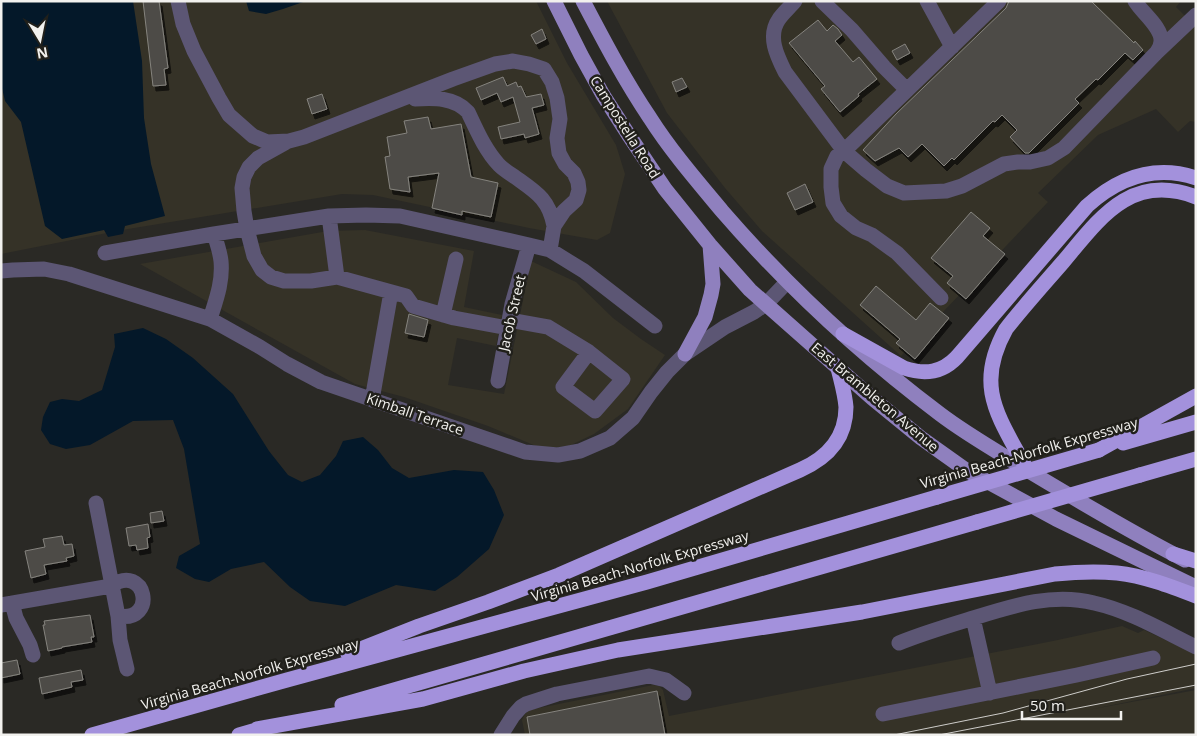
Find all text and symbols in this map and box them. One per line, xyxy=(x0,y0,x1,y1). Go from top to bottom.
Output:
north arrow xyxy=(15,15,65,65)
text: N xyxy=(35,43,50,64)
street label: Campostella Road xyxy=(586,72,665,182)
street label: Jacob Street xyxy=(493,273,530,355)
street label: East Brambleton Avenue xyxy=(808,338,943,456)
street label: Kimball Terrace xyxy=(364,388,466,439)
street label: Virginia Beach-Norfolk Expressway xyxy=(918,412,1141,493)
street label: Virginia Beach-Norfolk Expressway xyxy=(529,525,752,606)
street label: Virginia Beach-Norfolk Expressway xyxy=(139,633,362,714)
scale bar xyxy=(1022,688,1121,720)
text: 50 m xyxy=(1030,695,1065,715)

